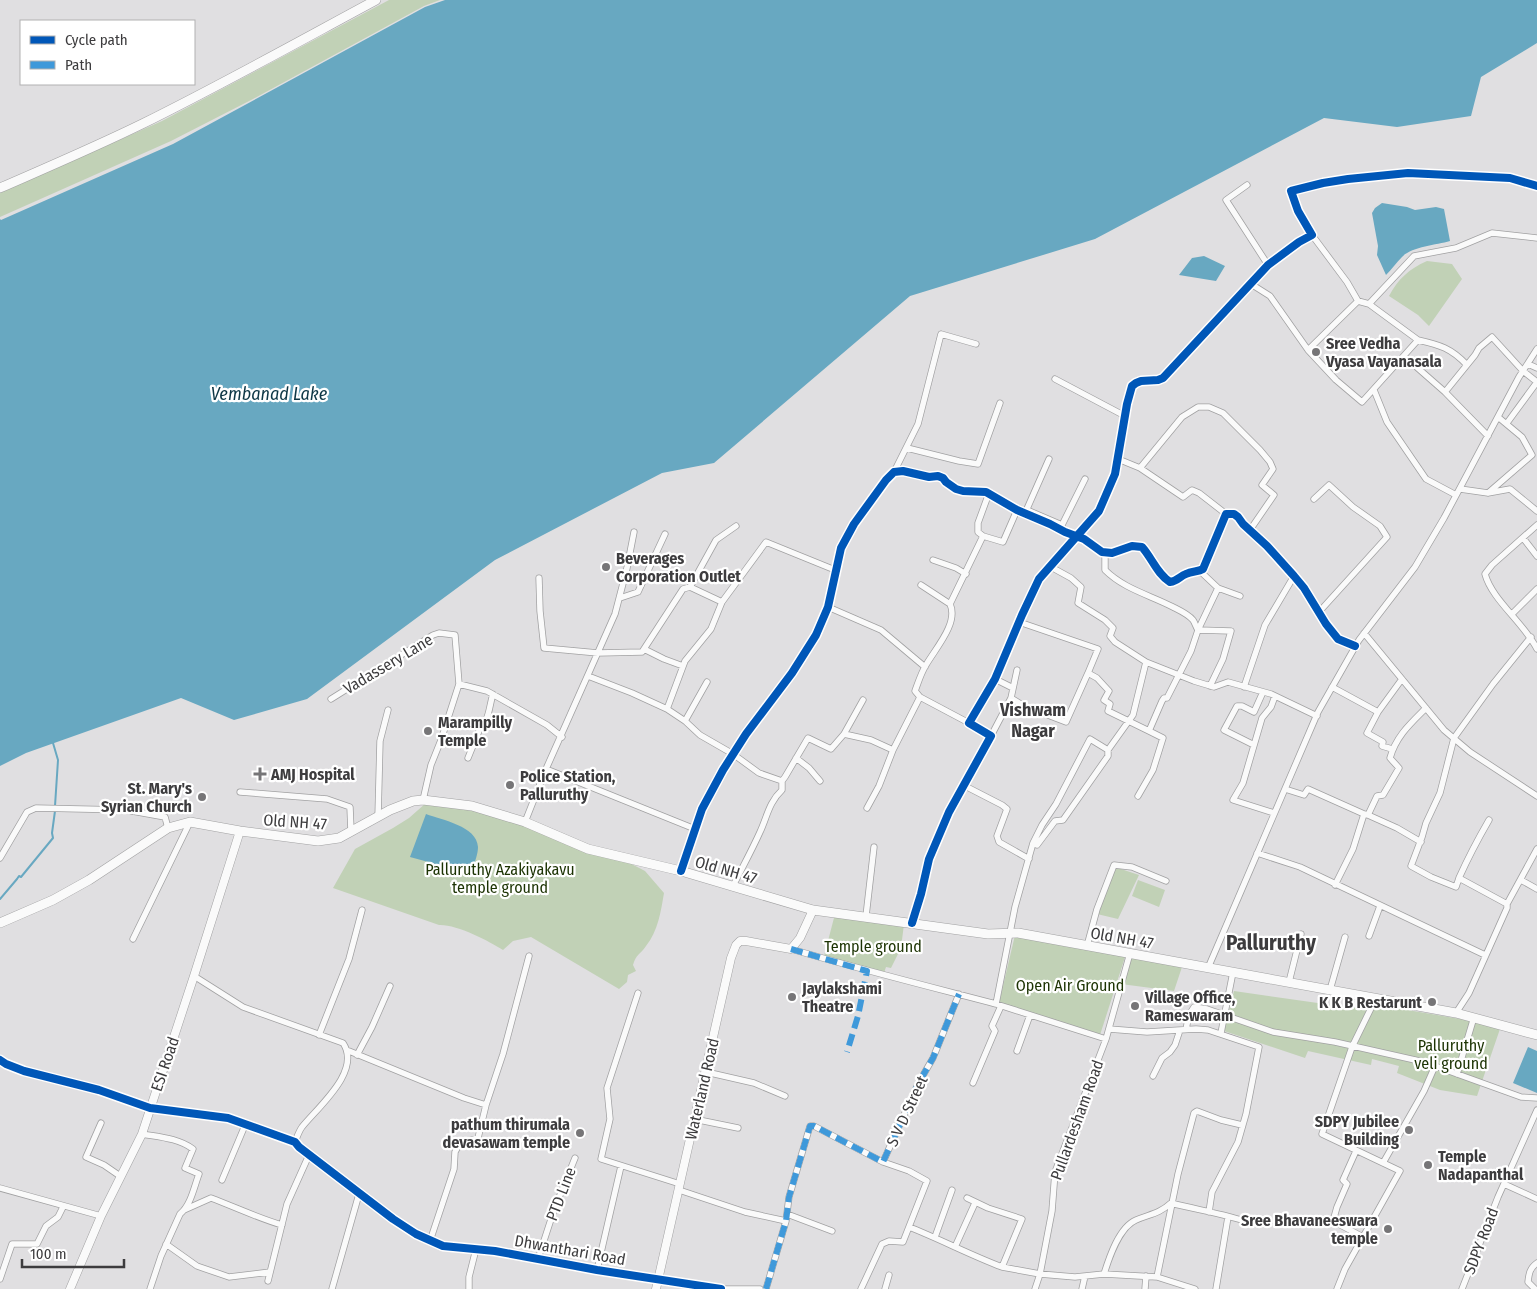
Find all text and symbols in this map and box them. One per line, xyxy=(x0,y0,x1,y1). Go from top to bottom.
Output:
legend xyxy=(20,20,195,85)
text: Cycle path xyxy=(65,31,128,49)
text: Path xyxy=(65,56,92,74)
place label: Sree Vedha Vyasa Vayanasala xyxy=(1325,334,1442,371)
marker: Sree Vedha Vyasa Vayanasala xyxy=(1310,346,1322,358)
water label: Vembanad Lake xyxy=(211,383,328,405)
place label: Beverages Corporation Outlet xyxy=(616,549,741,586)
marker: Beverages Corporation Outlet xyxy=(600,561,612,573)
street label: Vadassery Lane xyxy=(340,630,436,698)
district label: Vishwam Nagar xyxy=(999,699,1066,742)
place label: Marampilly Temple xyxy=(438,713,512,750)
marker: Marampilly Temple xyxy=(422,725,434,737)
place label: AMJ Hospital xyxy=(270,765,355,784)
marker: AMJ Hospital xyxy=(253,767,267,781)
place label: Police Station, Palluruthy xyxy=(520,767,616,804)
place label: St. Mary's Syrian Church xyxy=(101,779,192,816)
marker: Police Station, Palluruthy xyxy=(504,779,516,791)
marker: St. Mary's Syrian Church xyxy=(196,791,208,803)
street label: Old NH 47 xyxy=(263,810,328,834)
street label: Old NH 47 xyxy=(693,852,760,888)
park label: Palluruthy Azakiyakavu temple ground xyxy=(425,860,575,897)
street label: Old NH 47 xyxy=(1089,923,1155,953)
district label: Palluruthy xyxy=(1226,930,1317,956)
park label: Temple ground xyxy=(824,937,922,956)
park label: Open Air Ground xyxy=(1016,976,1124,995)
place label: Jaylakshami Theatre xyxy=(801,979,882,1016)
place label: Village Office, Rameswaram xyxy=(1144,988,1236,1025)
marker: Jaylakshami Theatre xyxy=(786,991,798,1003)
place label: K K B Restarunt xyxy=(1319,993,1422,1012)
marker: K K B Restarunt xyxy=(1426,996,1438,1008)
marker: Village Office, Rameswaram xyxy=(1129,1000,1141,1012)
street label: ESI Road xyxy=(147,1034,183,1094)
street label: Waterland Road xyxy=(681,1036,723,1142)
park label: Palluruthy veli ground xyxy=(1414,1036,1488,1073)
street label: Pullardesham Road xyxy=(1046,1057,1108,1183)
street label: S V D Street xyxy=(882,1072,932,1149)
place label: SDPY Jubilee Building xyxy=(1315,1112,1399,1149)
place label: pathum thirumala devasawam temple xyxy=(442,1115,570,1152)
marker: SDPY Jubilee Building xyxy=(1403,1124,1415,1136)
marker: pathum thirumala devasawam temple xyxy=(574,1127,586,1139)
place label: Temple Nadapanthal xyxy=(1438,1147,1524,1184)
marker: Temple Nadapanthal xyxy=(1422,1159,1434,1171)
street label: PTD Line xyxy=(542,1164,580,1224)
street label: SDPY Road xyxy=(1460,1205,1502,1277)
place label: Sree Bhavaneeswara temple xyxy=(1241,1211,1378,1248)
marker: Sree Bhavaneeswara temple xyxy=(1382,1223,1394,1235)
street label: Dhwanthari Road xyxy=(513,1231,627,1269)
scale bar xyxy=(22,1236,125,1268)
text: 100 m xyxy=(30,1245,67,1263)

